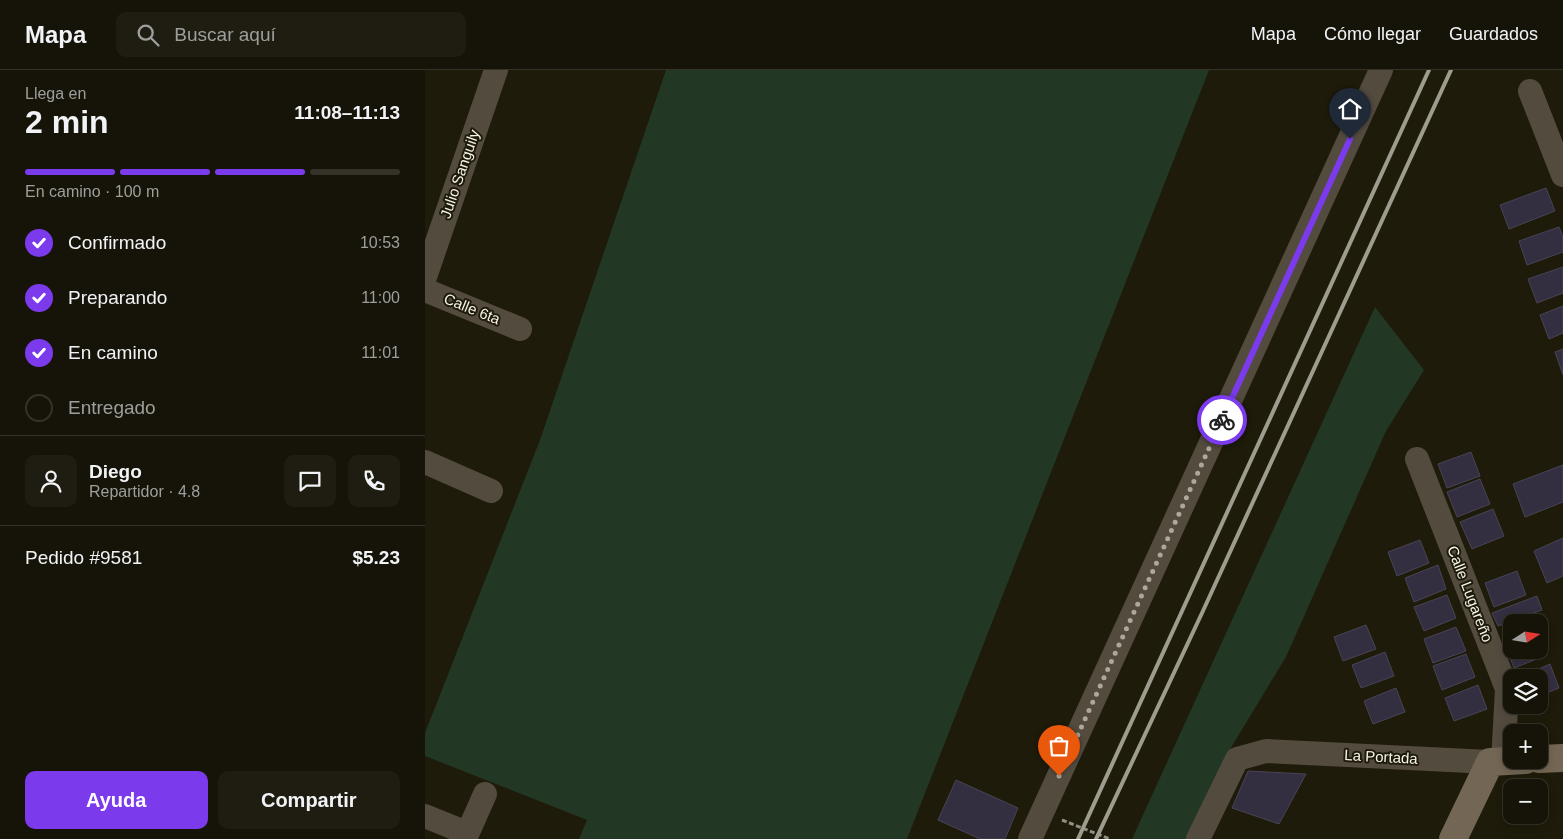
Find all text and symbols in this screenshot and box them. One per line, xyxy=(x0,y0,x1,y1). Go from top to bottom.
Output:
search box xyxy=(116,12,466,57)
text: Mapa xyxy=(25,21,86,48)
icon: search xyxy=(134,21,162,49)
text: Buscar aquí xyxy=(174,24,276,45)
text: Mapa xyxy=(1251,24,1296,44)
text: Cómo llegar xyxy=(1324,24,1421,44)
text: Guardados xyxy=(1449,24,1538,44)
text: Llega en xyxy=(25,85,86,102)
pin xyxy=(1329,88,1371,139)
icon: home xyxy=(1336,95,1364,123)
text: 11:08–11:13 xyxy=(294,102,400,123)
text: 2 min xyxy=(25,104,109,140)
street label: Julio Sanguily xyxy=(436,127,483,220)
text: En camino · 100 m xyxy=(25,183,159,200)
icon: check xyxy=(25,229,53,257)
text: Confirmado xyxy=(68,232,166,253)
text: 10:53 xyxy=(360,234,400,251)
icon: check xyxy=(25,284,53,312)
text: Preparando xyxy=(68,287,167,308)
text: 11:00 xyxy=(361,289,400,306)
street label: Calle 6ta xyxy=(442,290,503,328)
icon: check xyxy=(25,339,53,367)
text: En camino xyxy=(68,342,158,363)
text: 11:01 xyxy=(361,344,400,361)
courier xyxy=(1197,395,1247,445)
text: Entregado xyxy=(68,397,156,418)
icon: bike xyxy=(1208,406,1236,434)
button: person xyxy=(25,455,77,507)
button: chat xyxy=(284,455,336,507)
button: phone xyxy=(348,455,400,507)
text: Diego xyxy=(89,461,142,482)
text: Repartidor · 4.8 xyxy=(89,483,200,500)
street label: Calle Lugareño xyxy=(1444,543,1497,644)
text: Pedido #9581 xyxy=(25,547,142,568)
text: $5.23 xyxy=(352,547,400,568)
north arrow xyxy=(1503,614,1547,659)
map controls xyxy=(1503,614,1548,824)
button: layers xyxy=(1503,669,1548,714)
button: + xyxy=(1503,724,1548,769)
pin xyxy=(1038,725,1080,776)
icon: bag xyxy=(1045,732,1073,760)
street label: La Portada xyxy=(1344,746,1419,767)
button: Ayuda xyxy=(25,771,208,829)
button: Compartir xyxy=(218,771,400,829)
button: − xyxy=(1503,779,1548,824)

